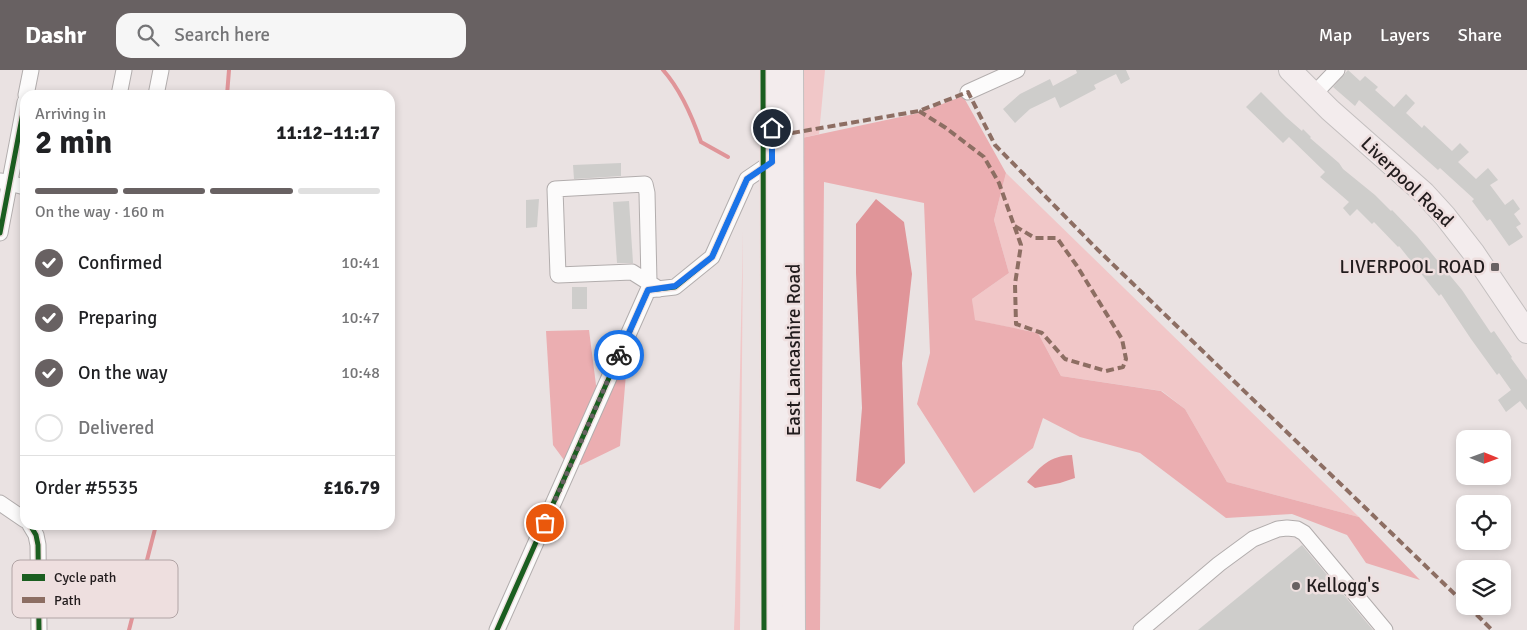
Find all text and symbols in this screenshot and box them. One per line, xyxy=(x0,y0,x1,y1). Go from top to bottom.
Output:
search box xyxy=(116,13,466,58)
text: Dashr xyxy=(25,20,86,50)
icon: search xyxy=(134,21,162,49)
text: Search here xyxy=(174,23,270,47)
text: Map xyxy=(1319,24,1352,46)
text: Layers xyxy=(1380,24,1430,46)
text: Share xyxy=(1458,24,1502,46)
text: Arriving in xyxy=(35,104,106,124)
pin xyxy=(751,107,793,149)
icon: home xyxy=(758,114,786,142)
text: 11:12–11:17 xyxy=(276,121,380,145)
text: 2 min xyxy=(35,123,112,162)
street label: Liverpool Road xyxy=(1356,132,1458,232)
text: On the way · 160 m xyxy=(35,202,165,222)
icon: check xyxy=(35,249,63,277)
text: Confirmed xyxy=(78,251,162,275)
text: 10:41 xyxy=(341,253,380,273)
place label: LIVERPOOL ROAD xyxy=(1340,255,1485,279)
marker: LIVERPOOL ROAD xyxy=(1489,261,1501,273)
street label: East Lancashire Road xyxy=(782,264,806,436)
icon: check xyxy=(35,304,63,332)
text: Preparing xyxy=(78,306,157,330)
text: 10:47 xyxy=(341,308,380,328)
courier xyxy=(594,330,644,380)
icon: bike xyxy=(605,341,633,369)
icon: check xyxy=(35,359,63,387)
text: On the way xyxy=(78,361,168,385)
text: 10:48 xyxy=(341,363,380,383)
text: Delivered xyxy=(78,416,154,440)
north arrow xyxy=(1456,430,1511,485)
map controls xyxy=(1456,430,1511,615)
text: Order #5535 xyxy=(35,476,138,500)
text: £16.79 xyxy=(323,476,380,500)
button: locate xyxy=(1456,495,1511,550)
pin xyxy=(524,502,566,544)
icon: bag xyxy=(531,509,559,537)
legend xyxy=(12,560,178,618)
button: layers xyxy=(1456,560,1511,615)
text: Cycle path xyxy=(54,569,116,586)
place label: Kellogg's xyxy=(1306,574,1379,598)
marker: Kellogg's xyxy=(1290,580,1302,592)
text: Path xyxy=(54,592,81,609)

